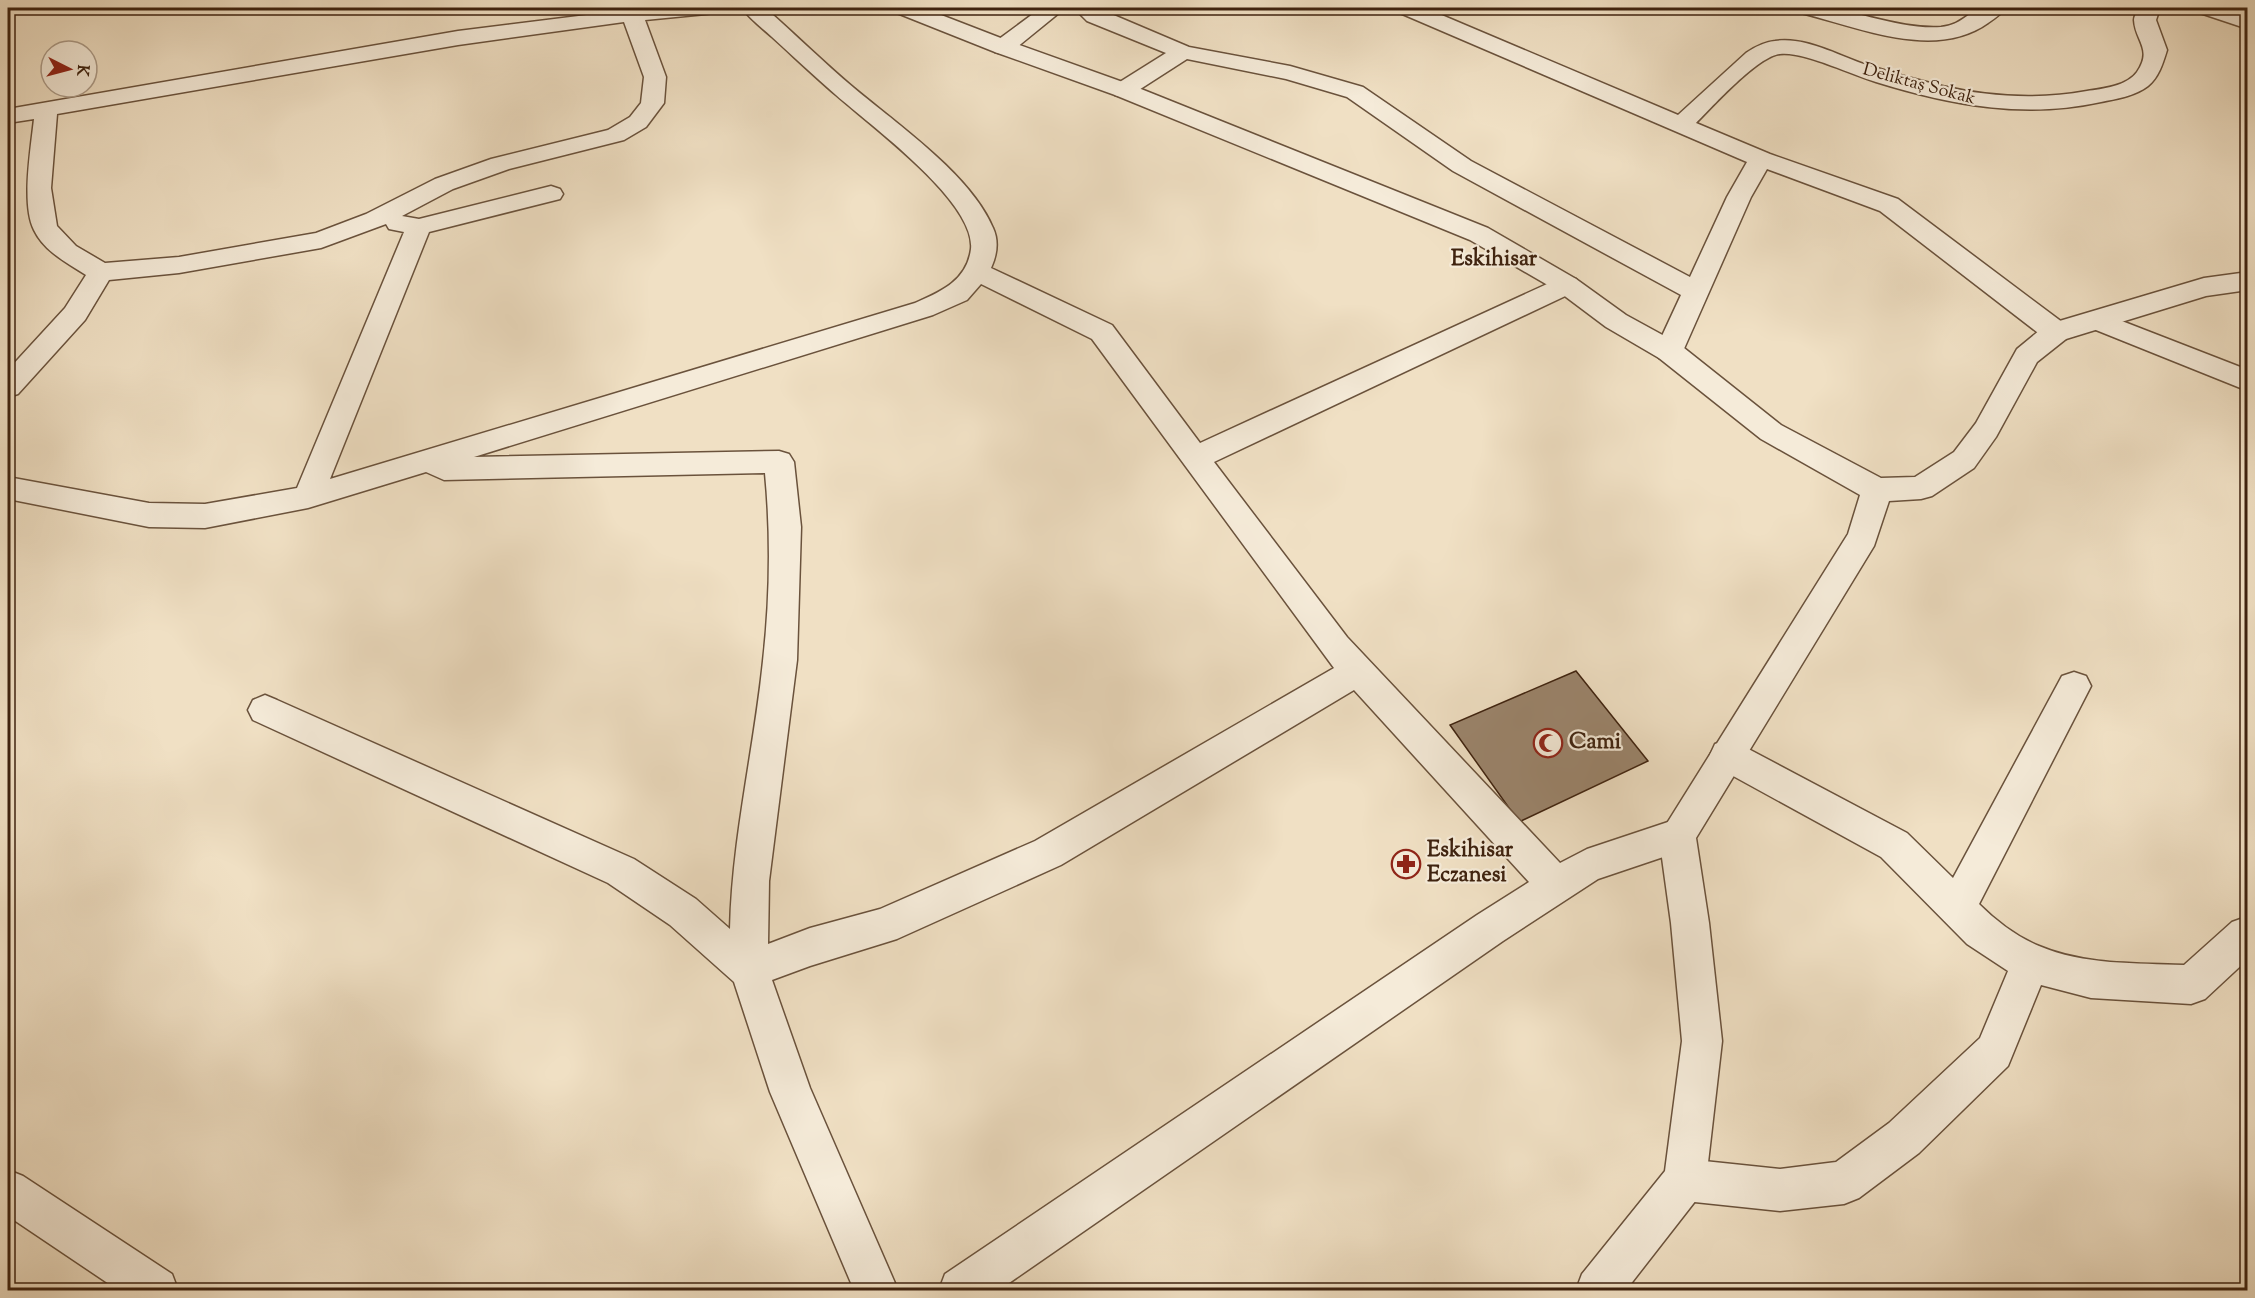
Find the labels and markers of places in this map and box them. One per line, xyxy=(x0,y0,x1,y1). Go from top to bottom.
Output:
mosque icon: Cami xyxy=(1532,727,1564,759)
place label: Cami xyxy=(1569,727,1622,759)
place label: Eskihisar Eczanesi xyxy=(1427,835,1514,892)
pharmacy icon: Eskihisar Eczanesi xyxy=(1390,848,1422,880)

